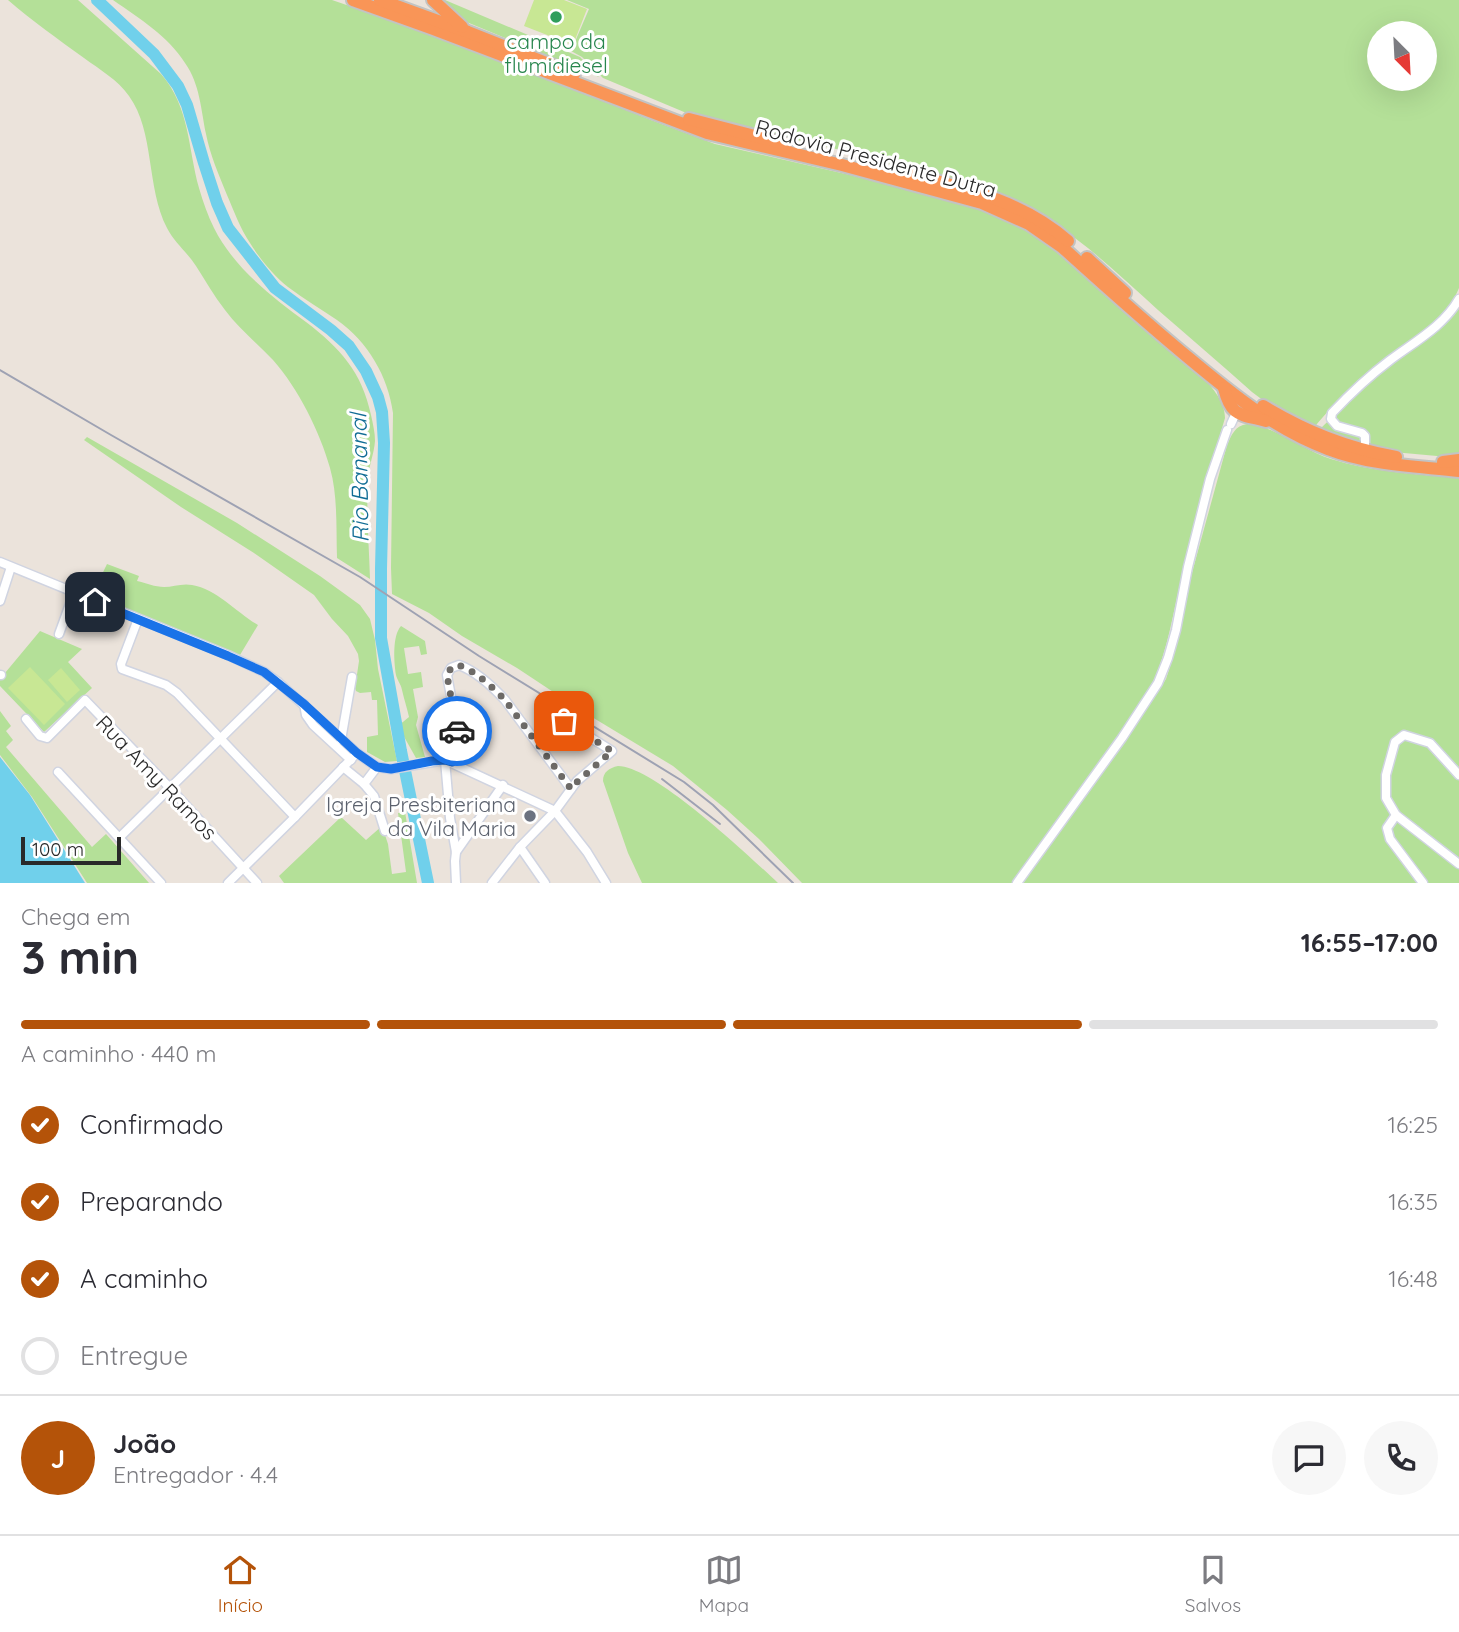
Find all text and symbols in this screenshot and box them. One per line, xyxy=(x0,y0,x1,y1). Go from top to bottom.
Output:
marker: campo da flumidiesel xyxy=(548,9,564,25)
north arrow xyxy=(1367,21,1437,91)
map controls xyxy=(1367,21,1437,91)
place label: campo da flumidiesel xyxy=(504,28,608,78)
street label: Rodovia Presidente Dutra xyxy=(753,113,999,203)
water label: Rio Bananal xyxy=(343,410,375,543)
pin xyxy=(65,572,125,632)
icon: home xyxy=(76,583,114,621)
pin xyxy=(534,691,594,751)
courier xyxy=(422,696,492,766)
icon: bag xyxy=(545,702,583,740)
street label: Rua Amy Ramos xyxy=(91,709,223,845)
icon: car xyxy=(438,712,476,750)
place label: Igreja Presbiteriana da Vila Maria xyxy=(326,791,516,841)
marker: Igreja Presbiteriana da Vila Maria xyxy=(522,808,538,824)
scale bar xyxy=(21,834,121,866)
text: 100 m xyxy=(32,837,84,861)
text: Chega em xyxy=(21,902,130,931)
text: 16:55–17:00 xyxy=(1301,926,1438,959)
text: 3 min xyxy=(21,928,139,986)
text: A caminho · 440 m xyxy=(21,1039,216,1068)
icon: check xyxy=(21,1106,59,1144)
text: Confirmado xyxy=(80,1108,224,1141)
text: 16:25 xyxy=(1388,1110,1438,1139)
icon: check xyxy=(21,1183,59,1221)
text: Preparando xyxy=(80,1185,223,1218)
text: 16:35 xyxy=(1388,1187,1438,1216)
icon: check xyxy=(21,1260,59,1298)
text: A caminho xyxy=(80,1262,208,1295)
text: 16:48 xyxy=(1388,1264,1438,1293)
text: Entregue xyxy=(80,1339,188,1372)
button: chat xyxy=(1272,1421,1346,1495)
button: phone xyxy=(1364,1421,1438,1495)
text: João xyxy=(113,1427,176,1460)
text: J xyxy=(51,1442,65,1475)
text: Entregador · 4.4 xyxy=(113,1460,278,1489)
tab: Início xyxy=(218,1551,263,1617)
tab: Mapa xyxy=(699,1551,749,1617)
tab: Salvos xyxy=(1185,1551,1241,1617)

